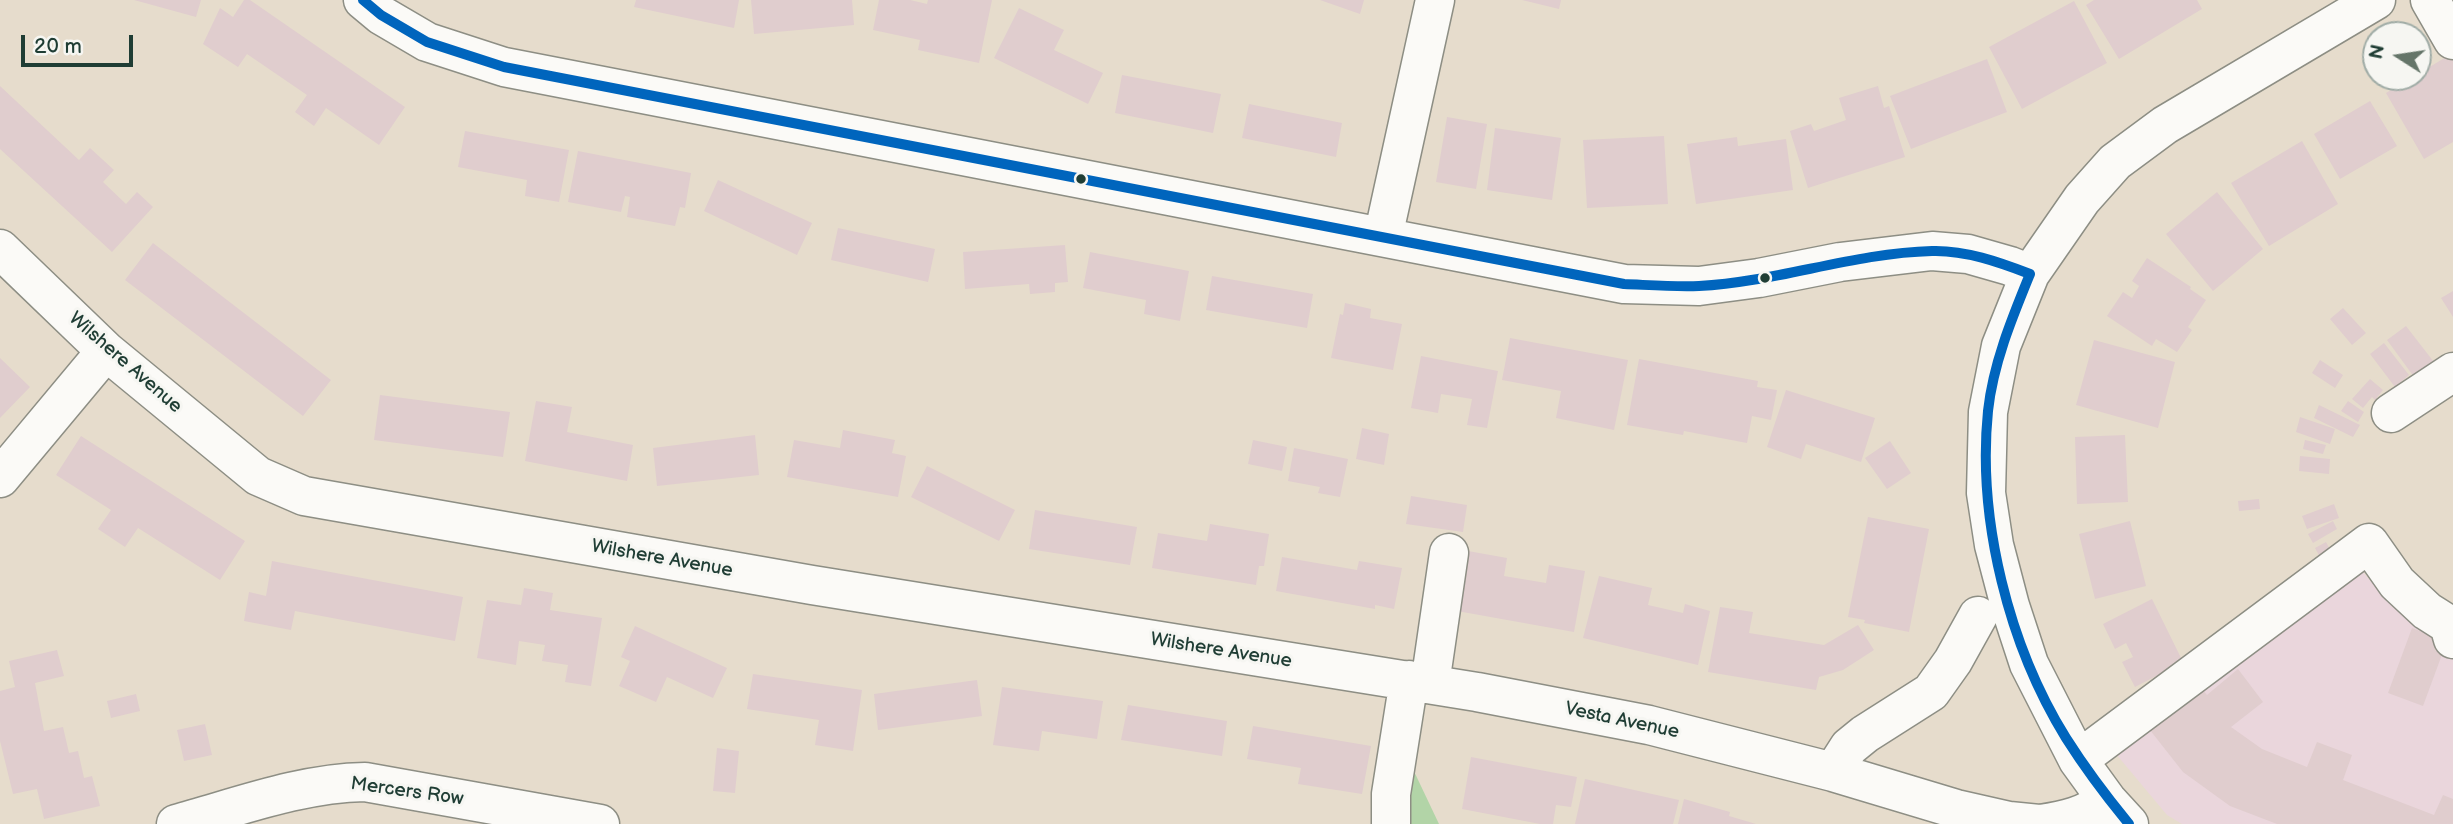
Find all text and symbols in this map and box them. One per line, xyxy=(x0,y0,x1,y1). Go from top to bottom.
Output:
scale bar xyxy=(24,21,136,65)
north arrow xyxy=(2362,21,2432,91)
text: 20 m xyxy=(34,34,82,59)
text: N xyxy=(2365,43,2391,61)
unlabelled marker xyxy=(1074,172,1088,186)
unlabelled marker xyxy=(1758,271,1772,285)
street label: Wilshere Avenue xyxy=(64,308,186,418)
street label: Wilshere Avenue xyxy=(590,535,734,583)
street label: Wilshere Avenue xyxy=(1149,629,1293,673)
street label: Vesta Avenue xyxy=(1563,698,1681,744)
street label: Mercers Row xyxy=(349,773,465,811)

